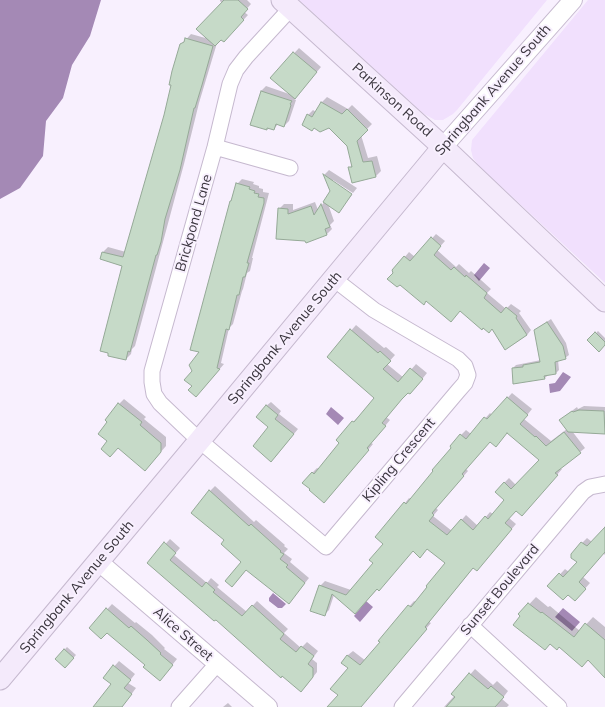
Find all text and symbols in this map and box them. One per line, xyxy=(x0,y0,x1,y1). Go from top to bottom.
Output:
street label: Springbank Avenue South xyxy=(431,21,555,159)
street label: Parkinson Road xyxy=(348,60,436,140)
street label: Brickpond Lane xyxy=(172,172,216,274)
street label: Springbank Avenue South xyxy=(224,268,346,408)
street label: Kipling Crescent xyxy=(359,415,439,505)
street label: Springbank Avenue South xyxy=(16,517,138,657)
street label: Sunset Boulevard xyxy=(457,541,543,639)
street label: Alice Street xyxy=(150,603,216,665)

